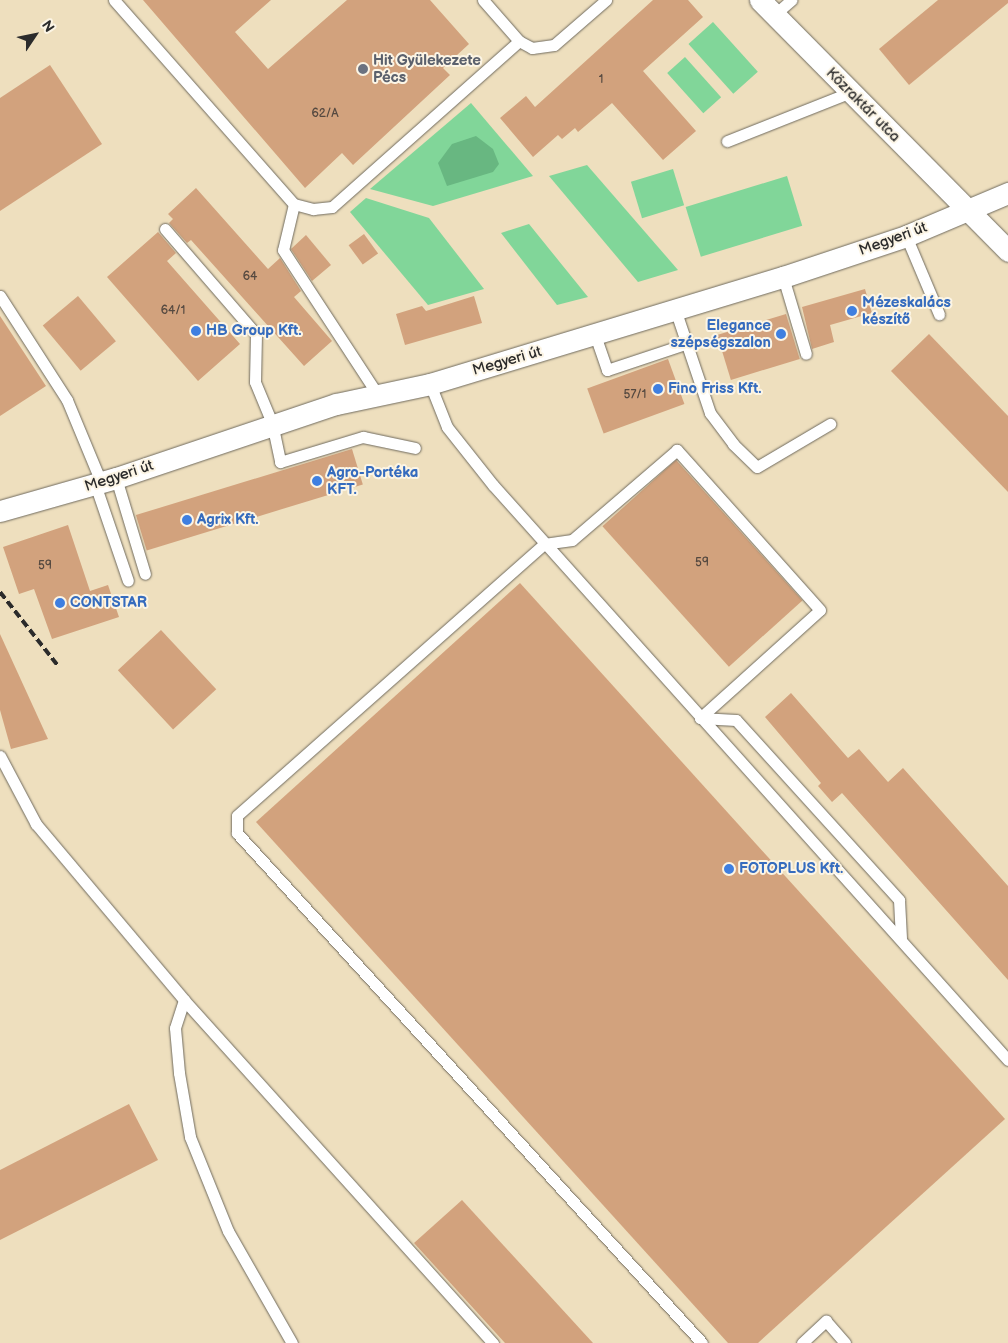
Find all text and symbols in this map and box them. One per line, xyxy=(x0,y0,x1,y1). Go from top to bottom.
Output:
north arrow xyxy=(10,10,60,60)
text: N xyxy=(38,17,58,35)
place label: Hit Gyülekezete Pécs xyxy=(373,51,481,86)
marker: Hit Gyülekezete Pécs xyxy=(357,63,369,75)
street label: Közraktár utca xyxy=(822,64,904,146)
house number: 1 xyxy=(599,73,603,87)
house number: 62/A xyxy=(311,107,339,121)
street label: Megyeri út xyxy=(857,218,929,260)
house number: 64 xyxy=(243,270,257,284)
place label: Mézeskalács készítő xyxy=(862,293,951,328)
house number: 64/1 xyxy=(161,304,185,318)
marker: Mézeskalács készítő xyxy=(846,305,858,317)
place label: Elegance szépségszalon xyxy=(671,316,771,351)
place label: HB Group Kft. xyxy=(206,322,302,340)
marker: HB Group Kft. xyxy=(190,325,202,337)
marker: Elegance szépségszalon xyxy=(775,328,787,340)
street label: Megyeri út xyxy=(470,343,544,379)
place label: Fino Friss Kft. xyxy=(668,380,761,398)
marker: Fino Friss Kft. xyxy=(652,383,664,395)
house number: 57/1 xyxy=(624,388,646,402)
street label: Megyeri út xyxy=(82,456,156,496)
place label: Agro-Portéka KFT. xyxy=(327,463,418,498)
marker: Agro-Portéka KFT. xyxy=(311,475,323,487)
place label: Agrix Kft. xyxy=(197,511,259,529)
marker: Agrix Kft. xyxy=(181,514,193,526)
house number: 59 xyxy=(695,556,709,570)
house number: 59 xyxy=(38,559,52,573)
place label: CONTSTAR xyxy=(70,594,147,612)
marker: CONTSTAR xyxy=(54,597,66,609)
place label: FOTOPLUS Kft. xyxy=(739,860,843,878)
marker: FOTOPLUS Kft. xyxy=(723,863,735,875)

